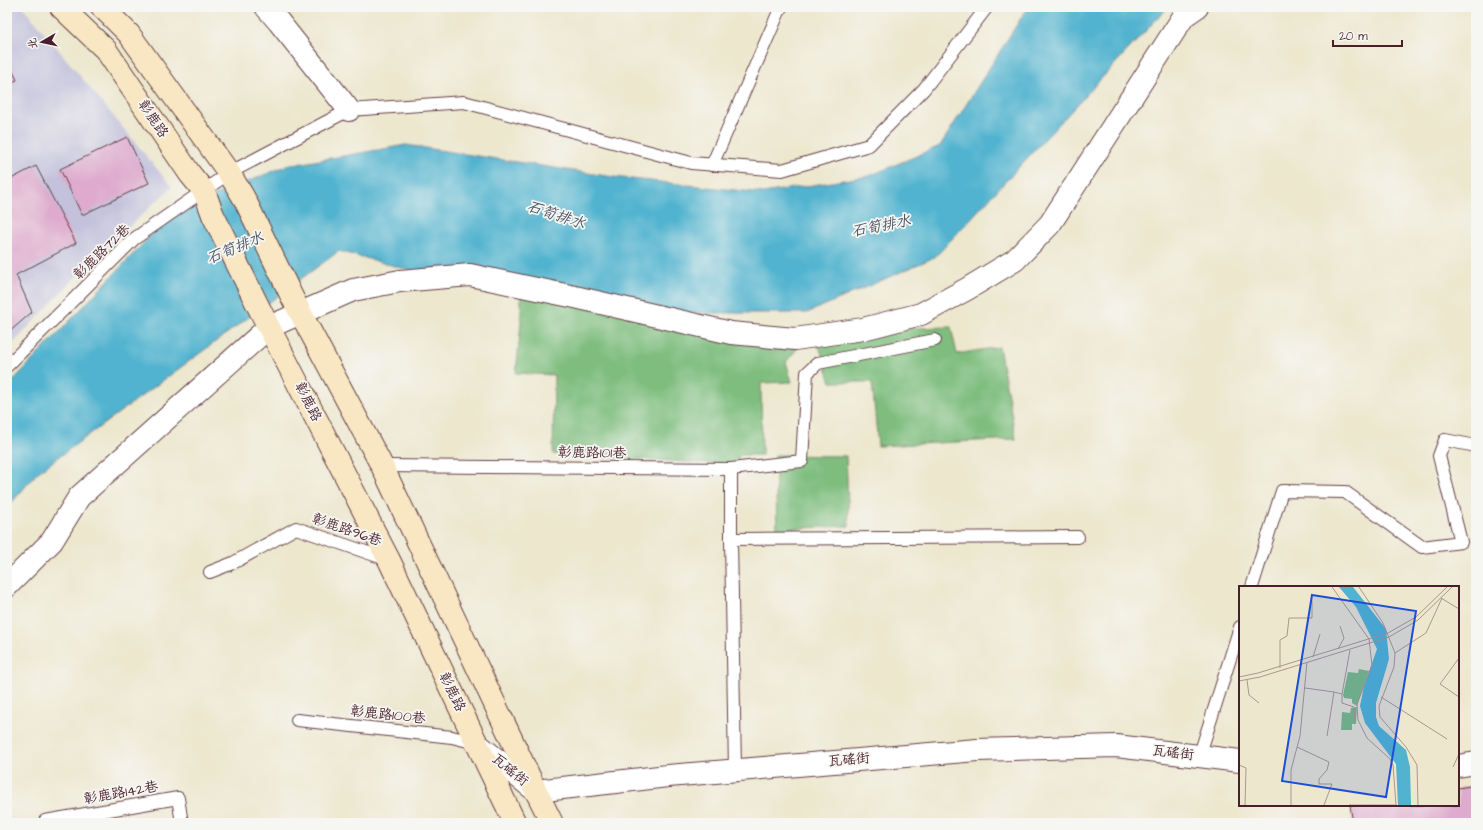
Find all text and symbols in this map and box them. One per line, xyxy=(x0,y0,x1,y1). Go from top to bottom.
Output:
north arrow xyxy=(22,22,62,62)
scale bar xyxy=(1333,22,1402,48)
text: 20 m xyxy=(1339,28,1368,45)
text: 北 xyxy=(24,37,41,50)
street label: 彰鹿路 xyxy=(133,96,173,142)
water label: 石筍排水 xyxy=(524,196,589,235)
water label: 石筍排水 xyxy=(850,210,913,242)
street label: 彰鹿路72巷 xyxy=(69,219,136,284)
water label: 石筍排水 xyxy=(203,226,268,269)
street label: 彰鹿路 xyxy=(290,379,326,425)
street label: 彰鹿路101巷 xyxy=(558,442,627,464)
street label: 彰鹿路96巷 xyxy=(309,509,386,552)
inset map xyxy=(1239,586,1459,806)
street label: 彰鹿路 xyxy=(434,669,470,715)
street label: 彰鹿路100巷 xyxy=(349,701,428,729)
street label: 瓦磘街 xyxy=(1151,741,1195,765)
street label: 瓦磘街 xyxy=(827,748,871,772)
street label: 瓦磘街 xyxy=(487,749,533,791)
street label: 彰鹿路142巷 xyxy=(82,776,161,809)

